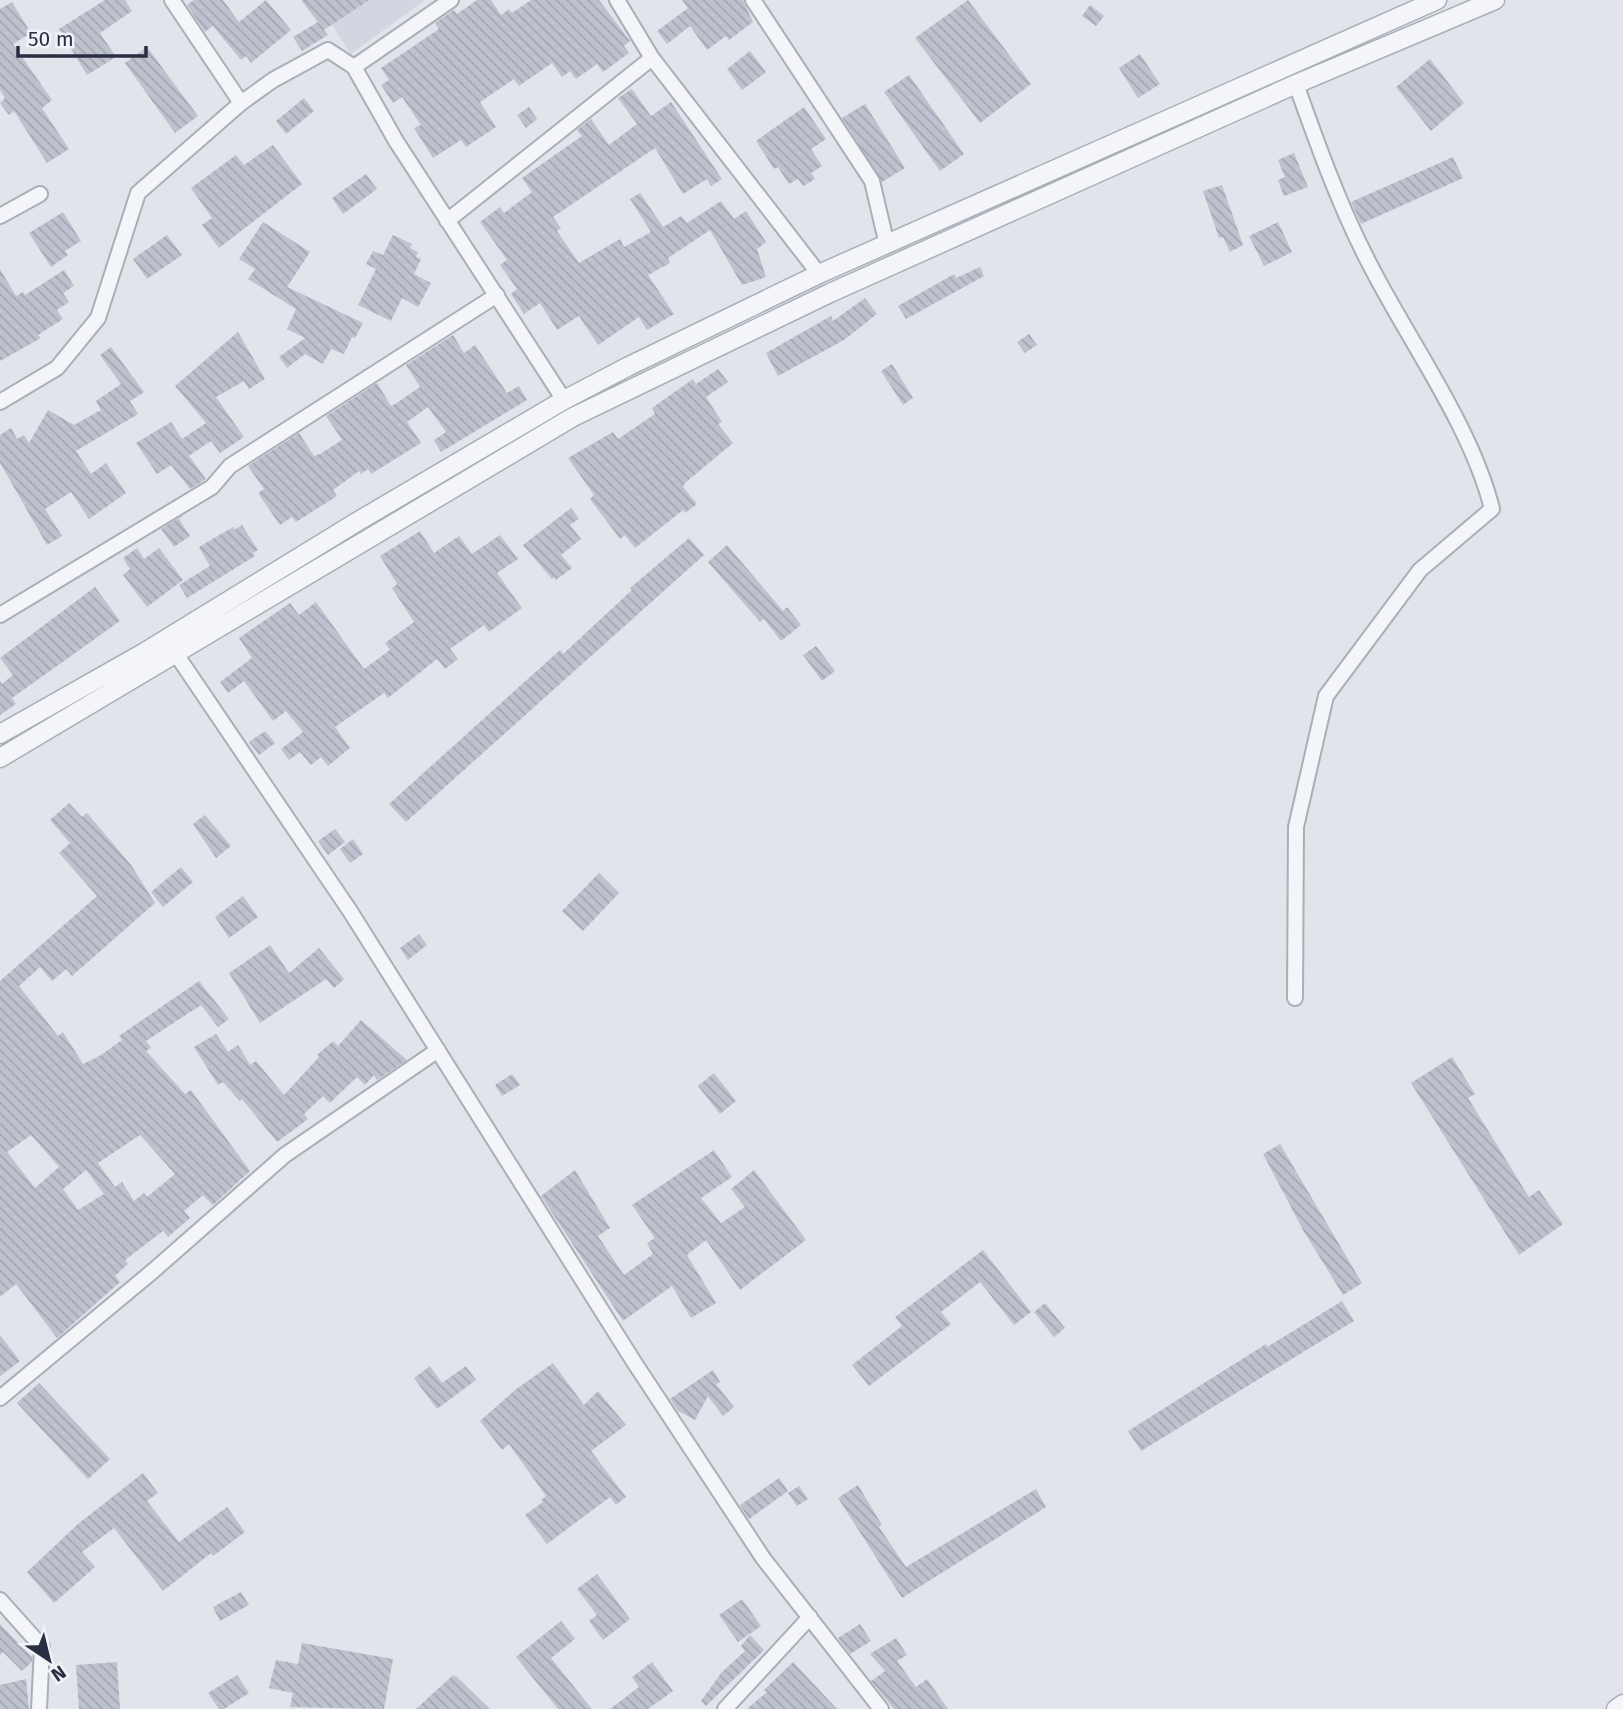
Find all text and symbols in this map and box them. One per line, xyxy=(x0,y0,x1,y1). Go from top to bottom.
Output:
scale bar xyxy=(18,14,145,58)
text: 50 m xyxy=(28,26,74,52)
north arrow xyxy=(14,1625,84,1695)
text: N xyxy=(47,1660,70,1687)

